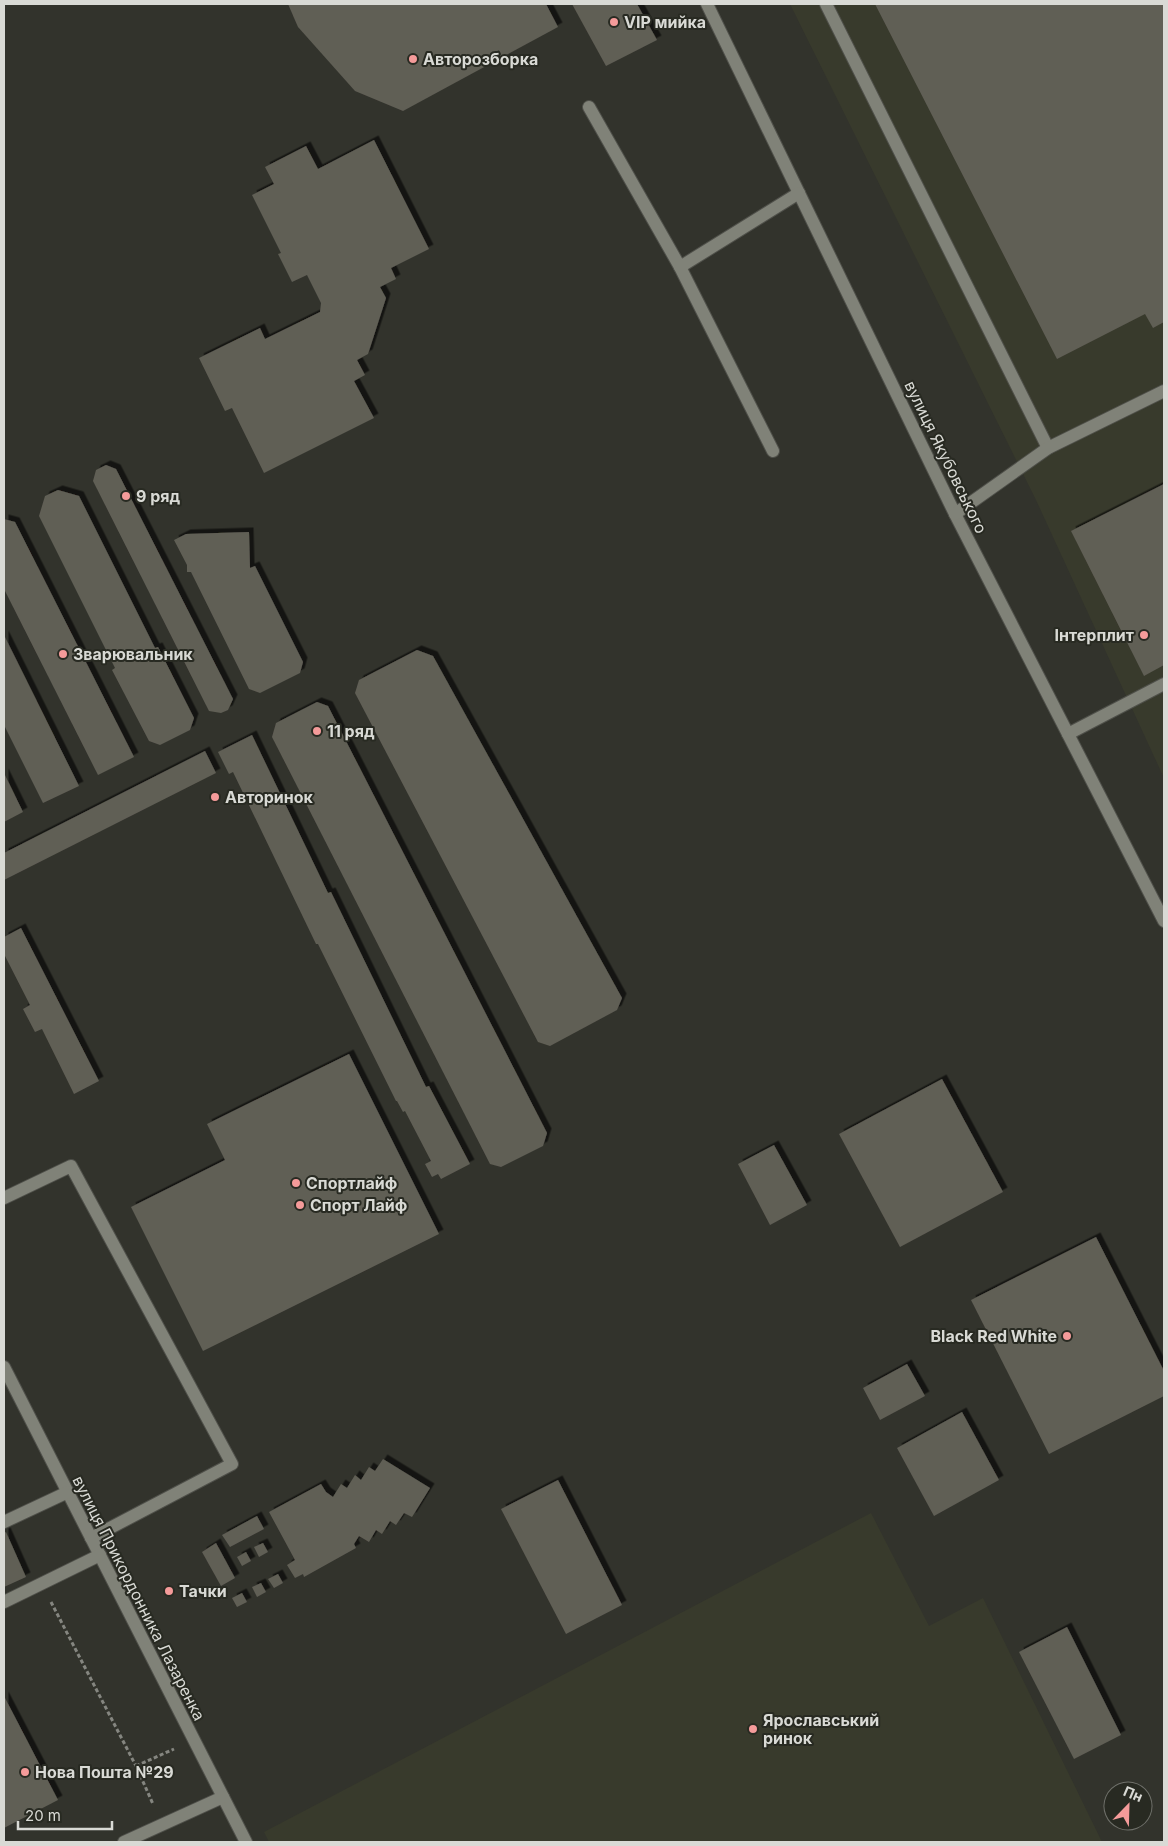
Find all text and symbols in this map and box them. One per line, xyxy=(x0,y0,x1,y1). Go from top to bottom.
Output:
place label: VIP мийка xyxy=(624,12,706,32)
marker: VIP мийка xyxy=(608,16,620,28)
place label: Авторозборка xyxy=(423,49,538,69)
marker: Авторозборка xyxy=(407,53,419,65)
street label: вулиця Якубовського xyxy=(900,377,992,537)
place label: 9 ряд xyxy=(136,486,181,506)
marker: 9 ряд xyxy=(120,490,132,502)
place label: Інтерплит xyxy=(1055,625,1134,645)
marker: Інтерплит xyxy=(1138,629,1150,641)
place label: Зварювальник xyxy=(73,644,193,664)
marker: Зварювальник xyxy=(57,648,69,660)
place label: 11 ряд xyxy=(327,721,375,741)
marker: 11 ряд xyxy=(311,725,323,737)
place label: Авторинок xyxy=(225,787,314,807)
marker: Авторинок xyxy=(209,791,221,803)
place label: Спортлайф xyxy=(306,1173,397,1193)
marker: Спортлайф xyxy=(290,1177,302,1189)
place label: Спорт Лайф xyxy=(310,1195,407,1215)
marker: Спорт Лайф xyxy=(294,1199,306,1211)
place label: Black Red White xyxy=(930,1326,1057,1346)
marker: Black Red White xyxy=(1061,1330,1073,1342)
street label: вулиця Прикордонника Лазаренка xyxy=(68,1472,210,1724)
place label: Тачки xyxy=(179,1581,227,1601)
marker: Тачки xyxy=(163,1585,175,1597)
place label: Ярославський ринок xyxy=(763,1710,879,1748)
marker: Ярославський ринок xyxy=(747,1723,759,1735)
place label: Нова Пошта №29 xyxy=(35,1762,174,1782)
marker: Нова Пошта №29 xyxy=(19,1766,31,1778)
north arrow xyxy=(1103,1781,1153,1831)
text: Пн xyxy=(1121,1782,1145,1805)
scale bar xyxy=(18,1798,111,1830)
text: 20 m xyxy=(25,1806,61,1825)

